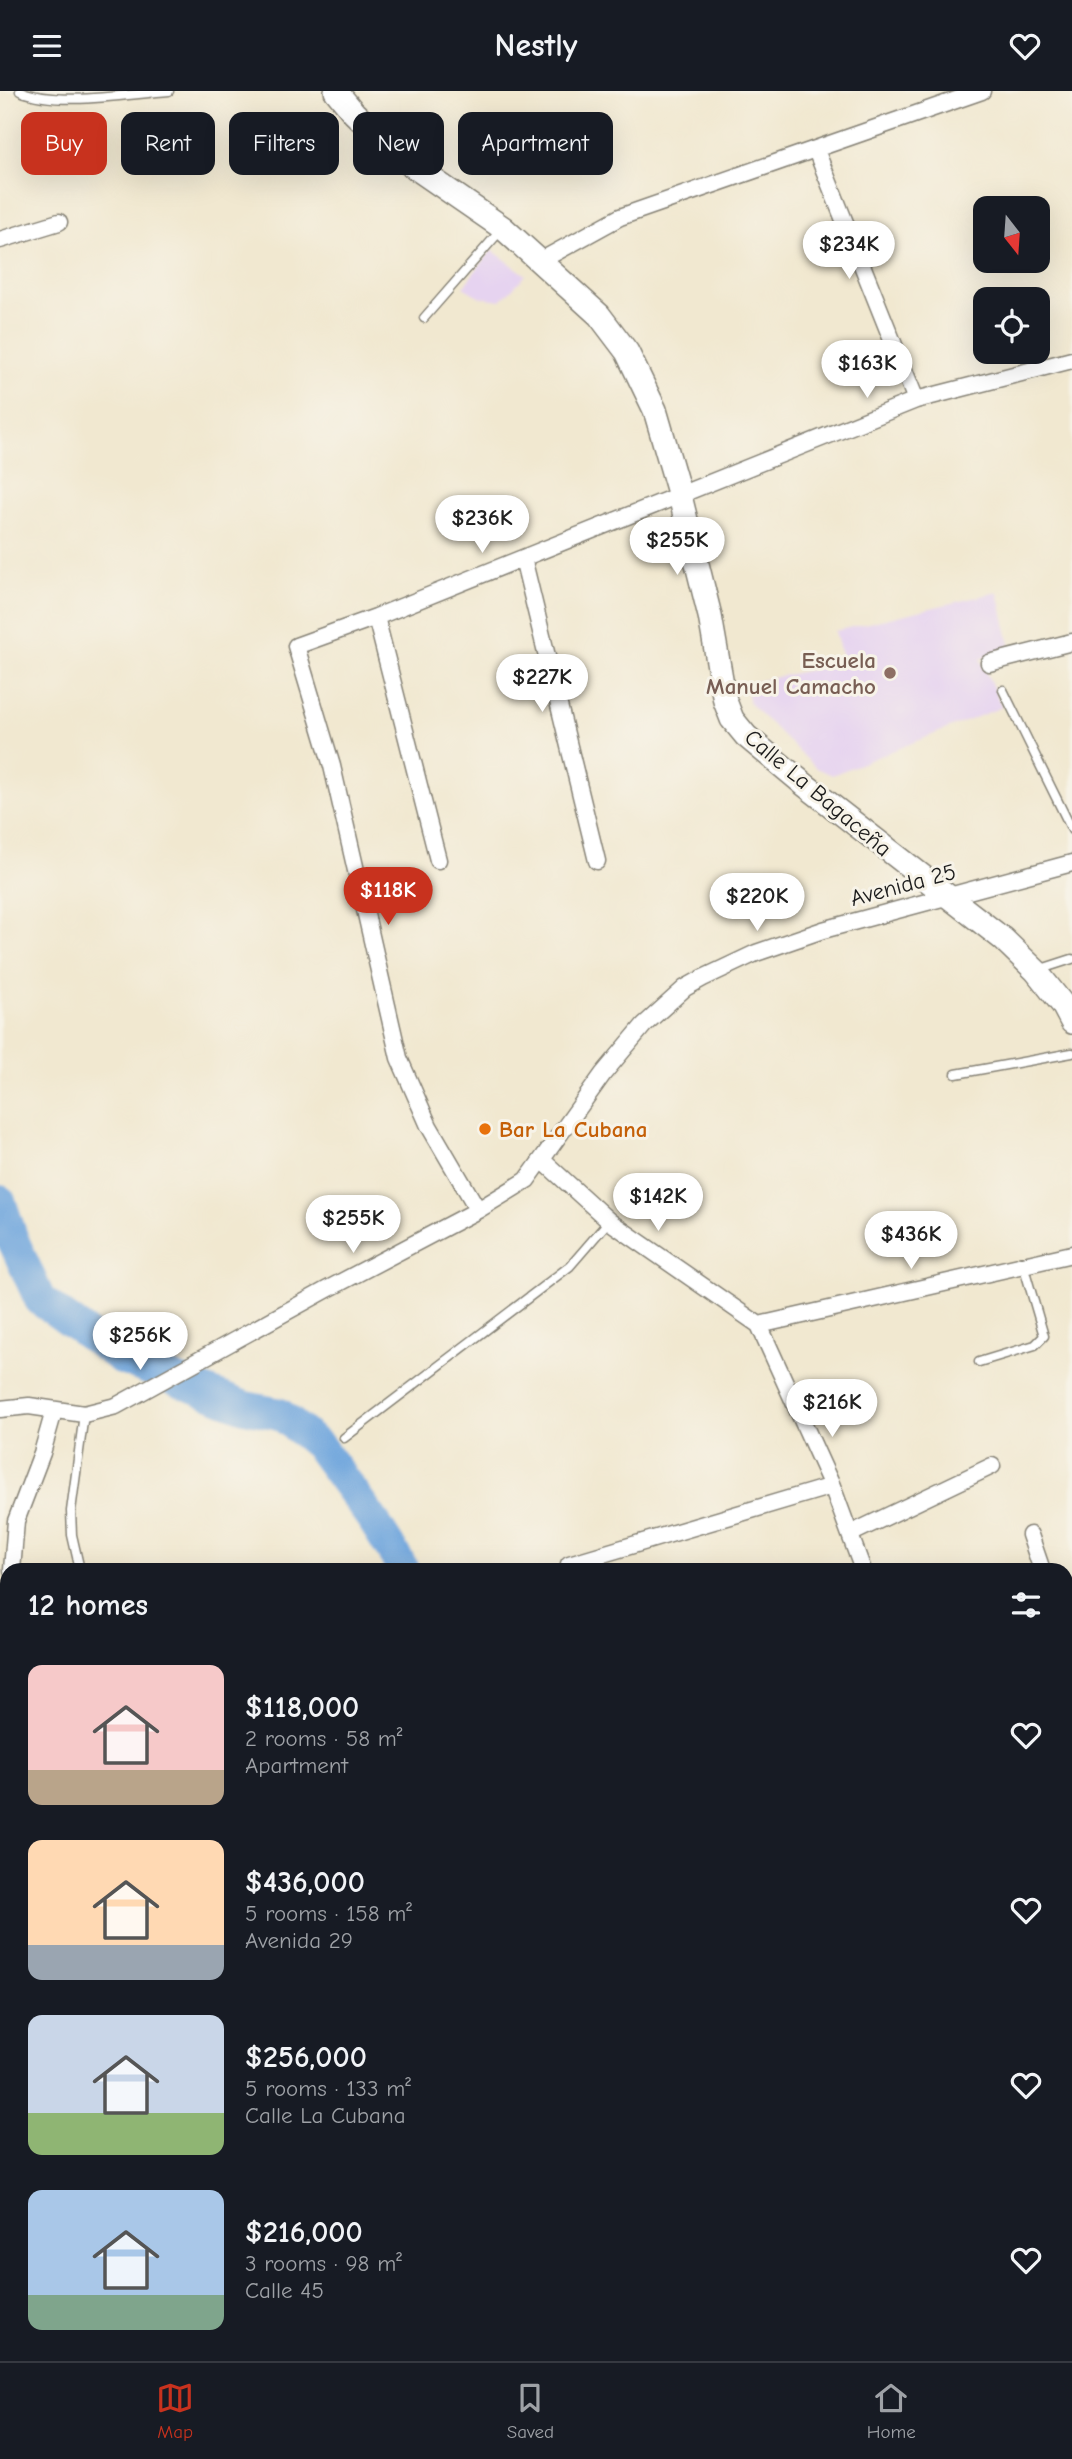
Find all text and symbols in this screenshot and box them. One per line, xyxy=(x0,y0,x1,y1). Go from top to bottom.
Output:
icon: menu xyxy=(28,27,66,65)
text: Nestly xyxy=(495,27,577,64)
icon: heart xyxy=(1006,27,1044,65)
chip: Buy xyxy=(21,112,107,175)
chip: Rent xyxy=(121,112,215,175)
chip: Filters xyxy=(229,112,339,175)
chip: New xyxy=(353,112,444,175)
chip: Apartment xyxy=(458,112,613,175)
north arrow xyxy=(973,196,1050,273)
map controls xyxy=(973,196,1050,364)
pin: $234K xyxy=(800,221,898,281)
text: $234K xyxy=(819,230,879,257)
button: locate xyxy=(973,287,1050,364)
pin: $163K xyxy=(818,341,916,400)
text: $163K xyxy=(837,349,897,376)
pin: $236K xyxy=(433,496,531,555)
text: $236K xyxy=(451,504,513,531)
pin: $255K xyxy=(628,517,726,577)
text: $255K xyxy=(646,526,708,553)
place label: Escuela Manuel Camacho xyxy=(706,647,876,700)
pin: $227K xyxy=(493,655,591,714)
text: $227K xyxy=(512,663,572,690)
marker: Escuela Manuel Camacho xyxy=(882,665,898,681)
street label: Calle La Bagaceña xyxy=(739,724,897,862)
street label: Avenida 25 xyxy=(847,858,959,912)
pin: $118K xyxy=(339,867,437,927)
pin: $220K xyxy=(708,873,806,933)
text: $118K xyxy=(360,876,416,903)
text: $220K xyxy=(726,882,788,909)
place label: Bar La Cubana xyxy=(499,1116,648,1143)
marker: Bar La Cubana xyxy=(477,1121,493,1137)
pin: $142K xyxy=(609,1173,707,1233)
text: $142K xyxy=(629,1182,687,1209)
pin: $255K xyxy=(304,1195,402,1255)
text: $255K xyxy=(322,1204,384,1231)
pin: $436K xyxy=(862,1211,960,1271)
text: $436K xyxy=(881,1220,941,1247)
pin: $256K xyxy=(91,1313,189,1372)
text: $256K xyxy=(109,1321,171,1348)
pin: $216K xyxy=(783,1379,881,1439)
text: $216K xyxy=(802,1388,862,1415)
icon: filters xyxy=(1007,1586,1045,1624)
text: 12 homes xyxy=(28,1588,148,1623)
text: $118,000 xyxy=(245,1690,359,1725)
icon: home xyxy=(84,1693,168,1777)
icon: heart xyxy=(1007,1716,1045,1754)
text: 2 rooms · 58 m² xyxy=(245,1725,403,1752)
text: Apartment xyxy=(245,1752,348,1779)
text: $436,000 xyxy=(245,1865,365,1900)
icon: home xyxy=(84,1868,168,1952)
icon: heart xyxy=(1007,1891,1045,1929)
text: 5 rooms · 158 m² xyxy=(245,1900,412,1927)
text: Avenida 29 xyxy=(245,1927,353,1954)
text: $256,000 xyxy=(245,2040,367,2075)
icon: home xyxy=(84,2043,168,2127)
icon: heart xyxy=(1007,2066,1045,2104)
text: 5 rooms · 133 m² xyxy=(245,2075,411,2102)
text: Calle La Cubana xyxy=(245,2102,406,2129)
text: $216,000 xyxy=(245,2215,363,2250)
icon: home xyxy=(84,2218,168,2302)
icon: heart xyxy=(1007,2241,1045,2279)
text: 3 rooms · 98 m² xyxy=(245,2250,402,2277)
text: Calle 45 xyxy=(245,2277,324,2304)
tab: Map xyxy=(156,2379,194,2443)
tab: Saved xyxy=(507,2379,554,2443)
tab: Home xyxy=(867,2379,916,2443)

